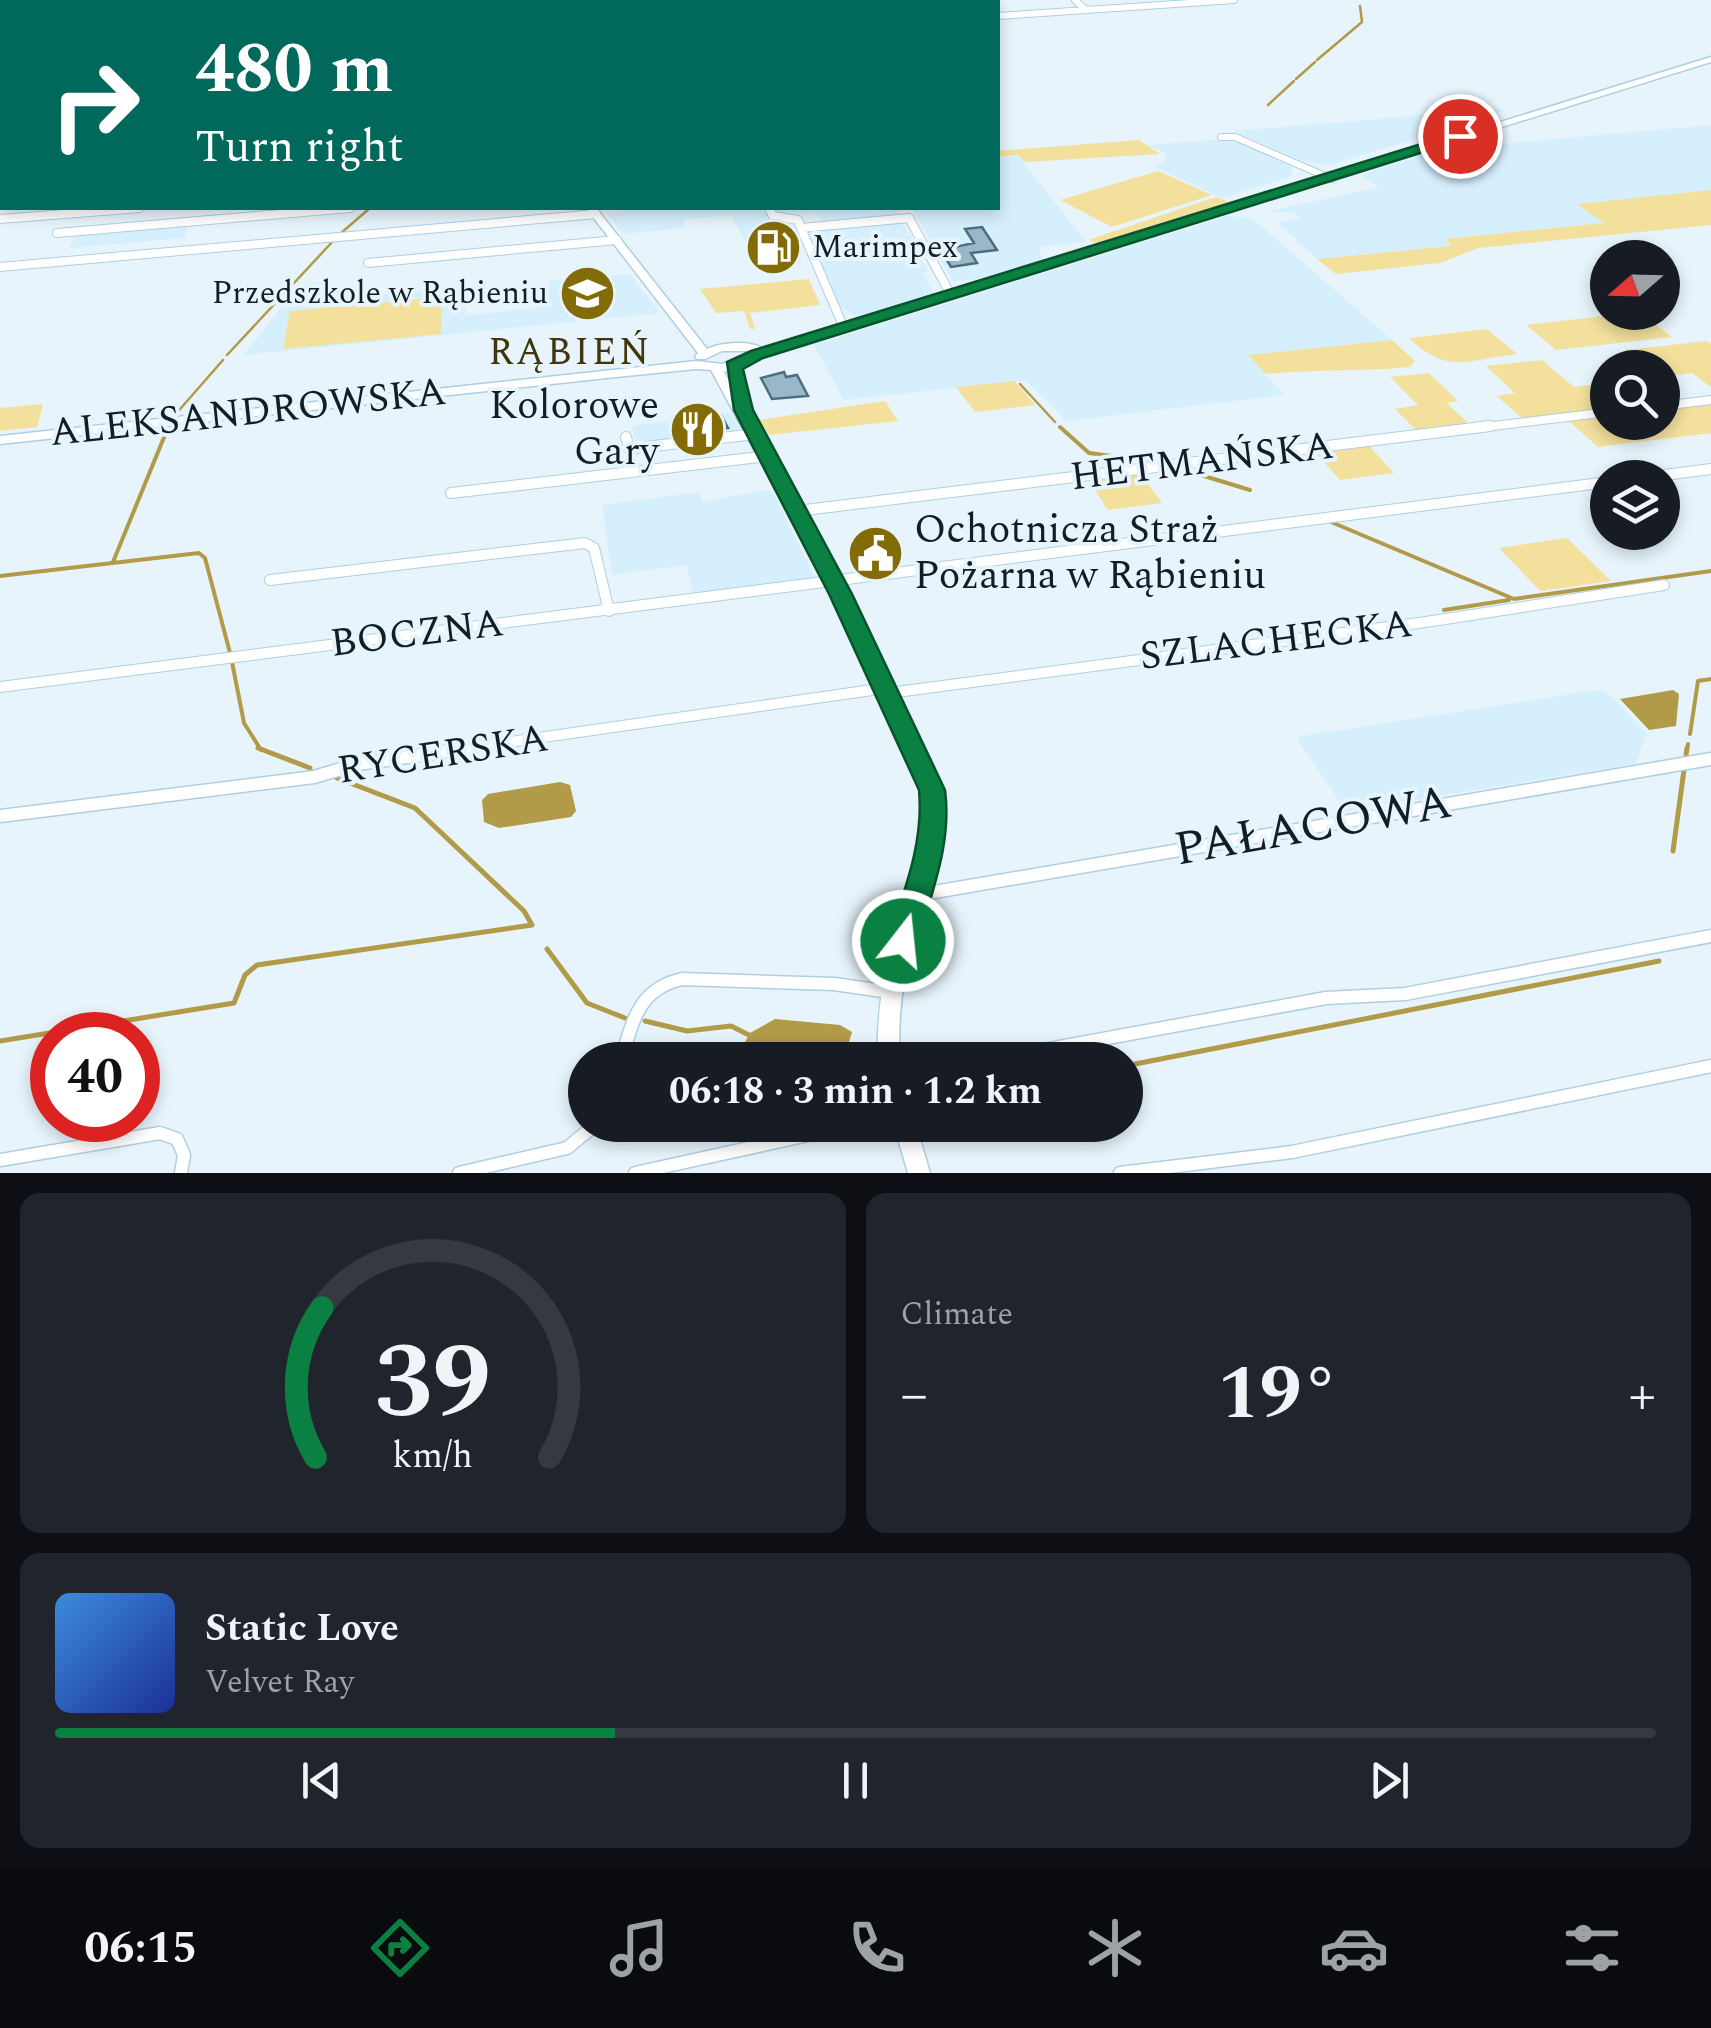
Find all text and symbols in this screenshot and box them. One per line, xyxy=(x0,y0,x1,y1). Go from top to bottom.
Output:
text: 480 m xyxy=(195,17,393,123)
icon: right xyxy=(30,40,160,170)
pin xyxy=(1418,94,1503,179)
icon: arrive xyxy=(1433,109,1488,164)
text: Turn right xyxy=(195,113,404,182)
fuel station icon: Marimpex xyxy=(743,217,803,277)
place label: Marimpex xyxy=(812,223,958,272)
north arrow xyxy=(1590,240,1680,330)
map controls xyxy=(1590,240,1680,550)
school or university icon: Przedszkole w Rąbieniu xyxy=(557,263,617,323)
place label: Przedszkole w Rąbieniu xyxy=(212,269,548,318)
district label: RĄBIEŃ xyxy=(488,324,652,382)
button: search xyxy=(1590,350,1680,440)
street label: ALEKSANDROWSKA xyxy=(47,362,449,464)
place label: Kolorowe Gary xyxy=(489,376,661,483)
restaurant icon: Kolorowe Gary xyxy=(668,399,728,459)
street label: HETMAŃSKA xyxy=(1067,416,1337,508)
button: layers xyxy=(1590,460,1680,550)
place label: Ochotnicza Straż Pożarna w Rąbieniu xyxy=(914,500,1266,607)
public building icon: Ochotnicza Straż Pożarna w Rąbieniu xyxy=(845,523,905,583)
street label: BOCZNA xyxy=(327,593,507,675)
street label: SZLACHECKA xyxy=(1136,594,1416,688)
street label: RYCERSKA xyxy=(333,708,553,802)
street label: PAŁACOWA xyxy=(1169,766,1457,886)
position arrow xyxy=(851,889,955,993)
speed limit sign: 40 xyxy=(30,1012,160,1142)
text: 06:18 · 3 min · 1.2 km xyxy=(669,1063,1042,1121)
text: Climate xyxy=(901,1290,1013,1339)
text: 39 xyxy=(374,1305,491,1463)
text: 19° xyxy=(1217,1338,1339,1452)
text: − xyxy=(901,1354,928,1437)
text: + xyxy=(1628,1354,1656,1437)
text: km/h xyxy=(393,1429,473,1484)
text: Static Love xyxy=(205,1600,399,1658)
text: Velvet Ray xyxy=(205,1658,354,1707)
icon: previous xyxy=(294,1753,349,1808)
icon: pause xyxy=(828,1753,883,1808)
icon: next xyxy=(1362,1753,1417,1808)
icon: directions xyxy=(365,1913,435,1983)
icon: music xyxy=(604,1913,674,1983)
icon: phone xyxy=(842,1913,912,1983)
icon: climate xyxy=(1080,1913,1150,1983)
icon: car xyxy=(1319,1913,1389,1983)
icon: filters xyxy=(1557,1913,1627,1983)
text: 06:15 xyxy=(84,1914,197,1983)

